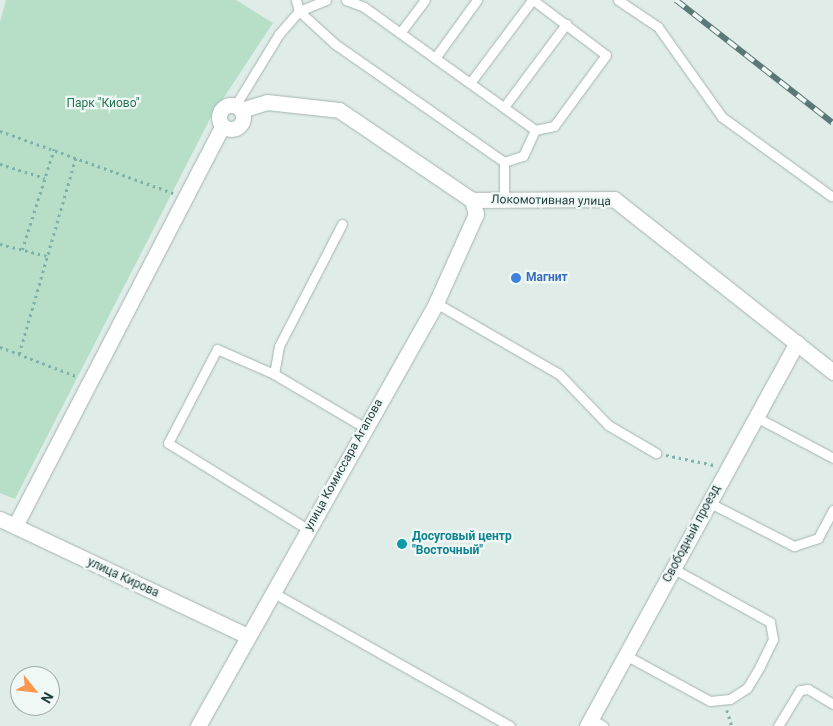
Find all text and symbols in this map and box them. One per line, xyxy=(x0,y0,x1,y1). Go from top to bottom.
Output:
park label: Парк "Киово" xyxy=(66,97,140,111)
street label: Локомотивная улица xyxy=(491,193,611,209)
place label: Магнит xyxy=(526,271,568,285)
marker: Магнит xyxy=(510,272,522,284)
street label: улица Комиссара Агапова xyxy=(302,397,386,533)
street label: Свободный проезд xyxy=(660,483,724,585)
place label: Досуговый центр "Восточный" xyxy=(412,530,512,558)
marker: Досуговый центр "Восточный" xyxy=(396,538,408,550)
street label: улица Кирова xyxy=(85,555,161,601)
north arrow xyxy=(10,666,60,716)
text: N xyxy=(38,690,57,706)

